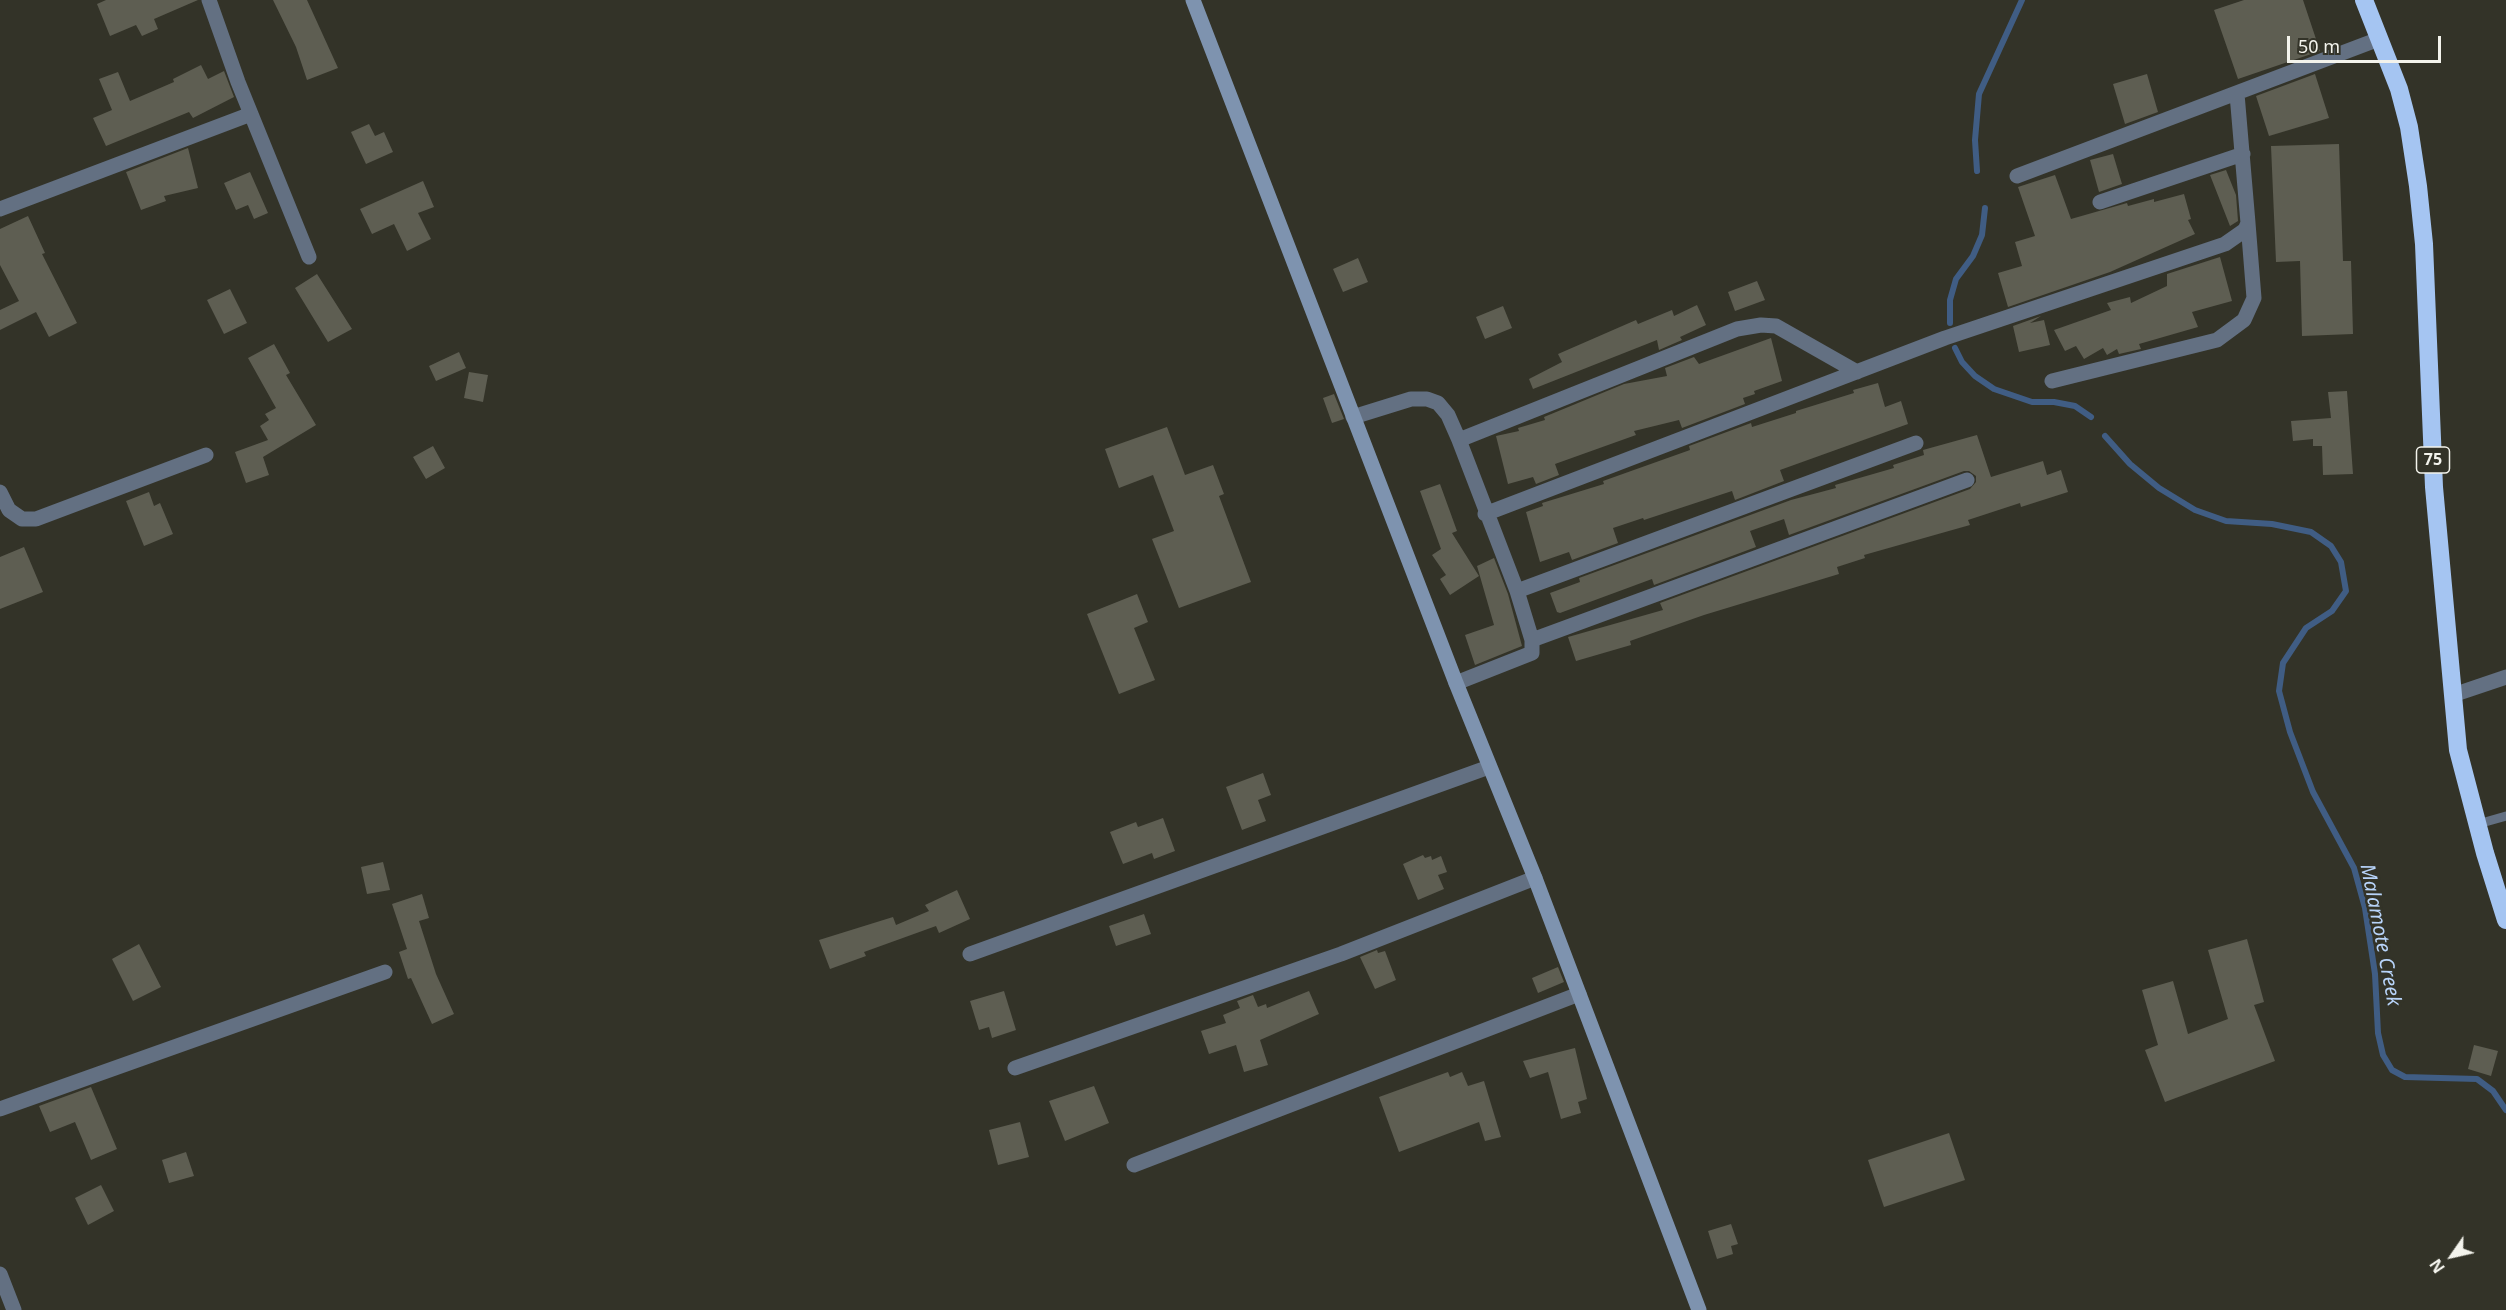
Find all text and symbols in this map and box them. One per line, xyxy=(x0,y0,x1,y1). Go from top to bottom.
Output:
scale bar xyxy=(2290,24,2444,62)
text: 50 m xyxy=(2298,34,2340,58)
road number: 75 xyxy=(2416,447,2450,473)
water label: Malamote Creek xyxy=(2354,862,2406,1008)
north arrow xyxy=(2422,1226,2482,1286)
text: N xyxy=(2424,1255,2450,1278)

